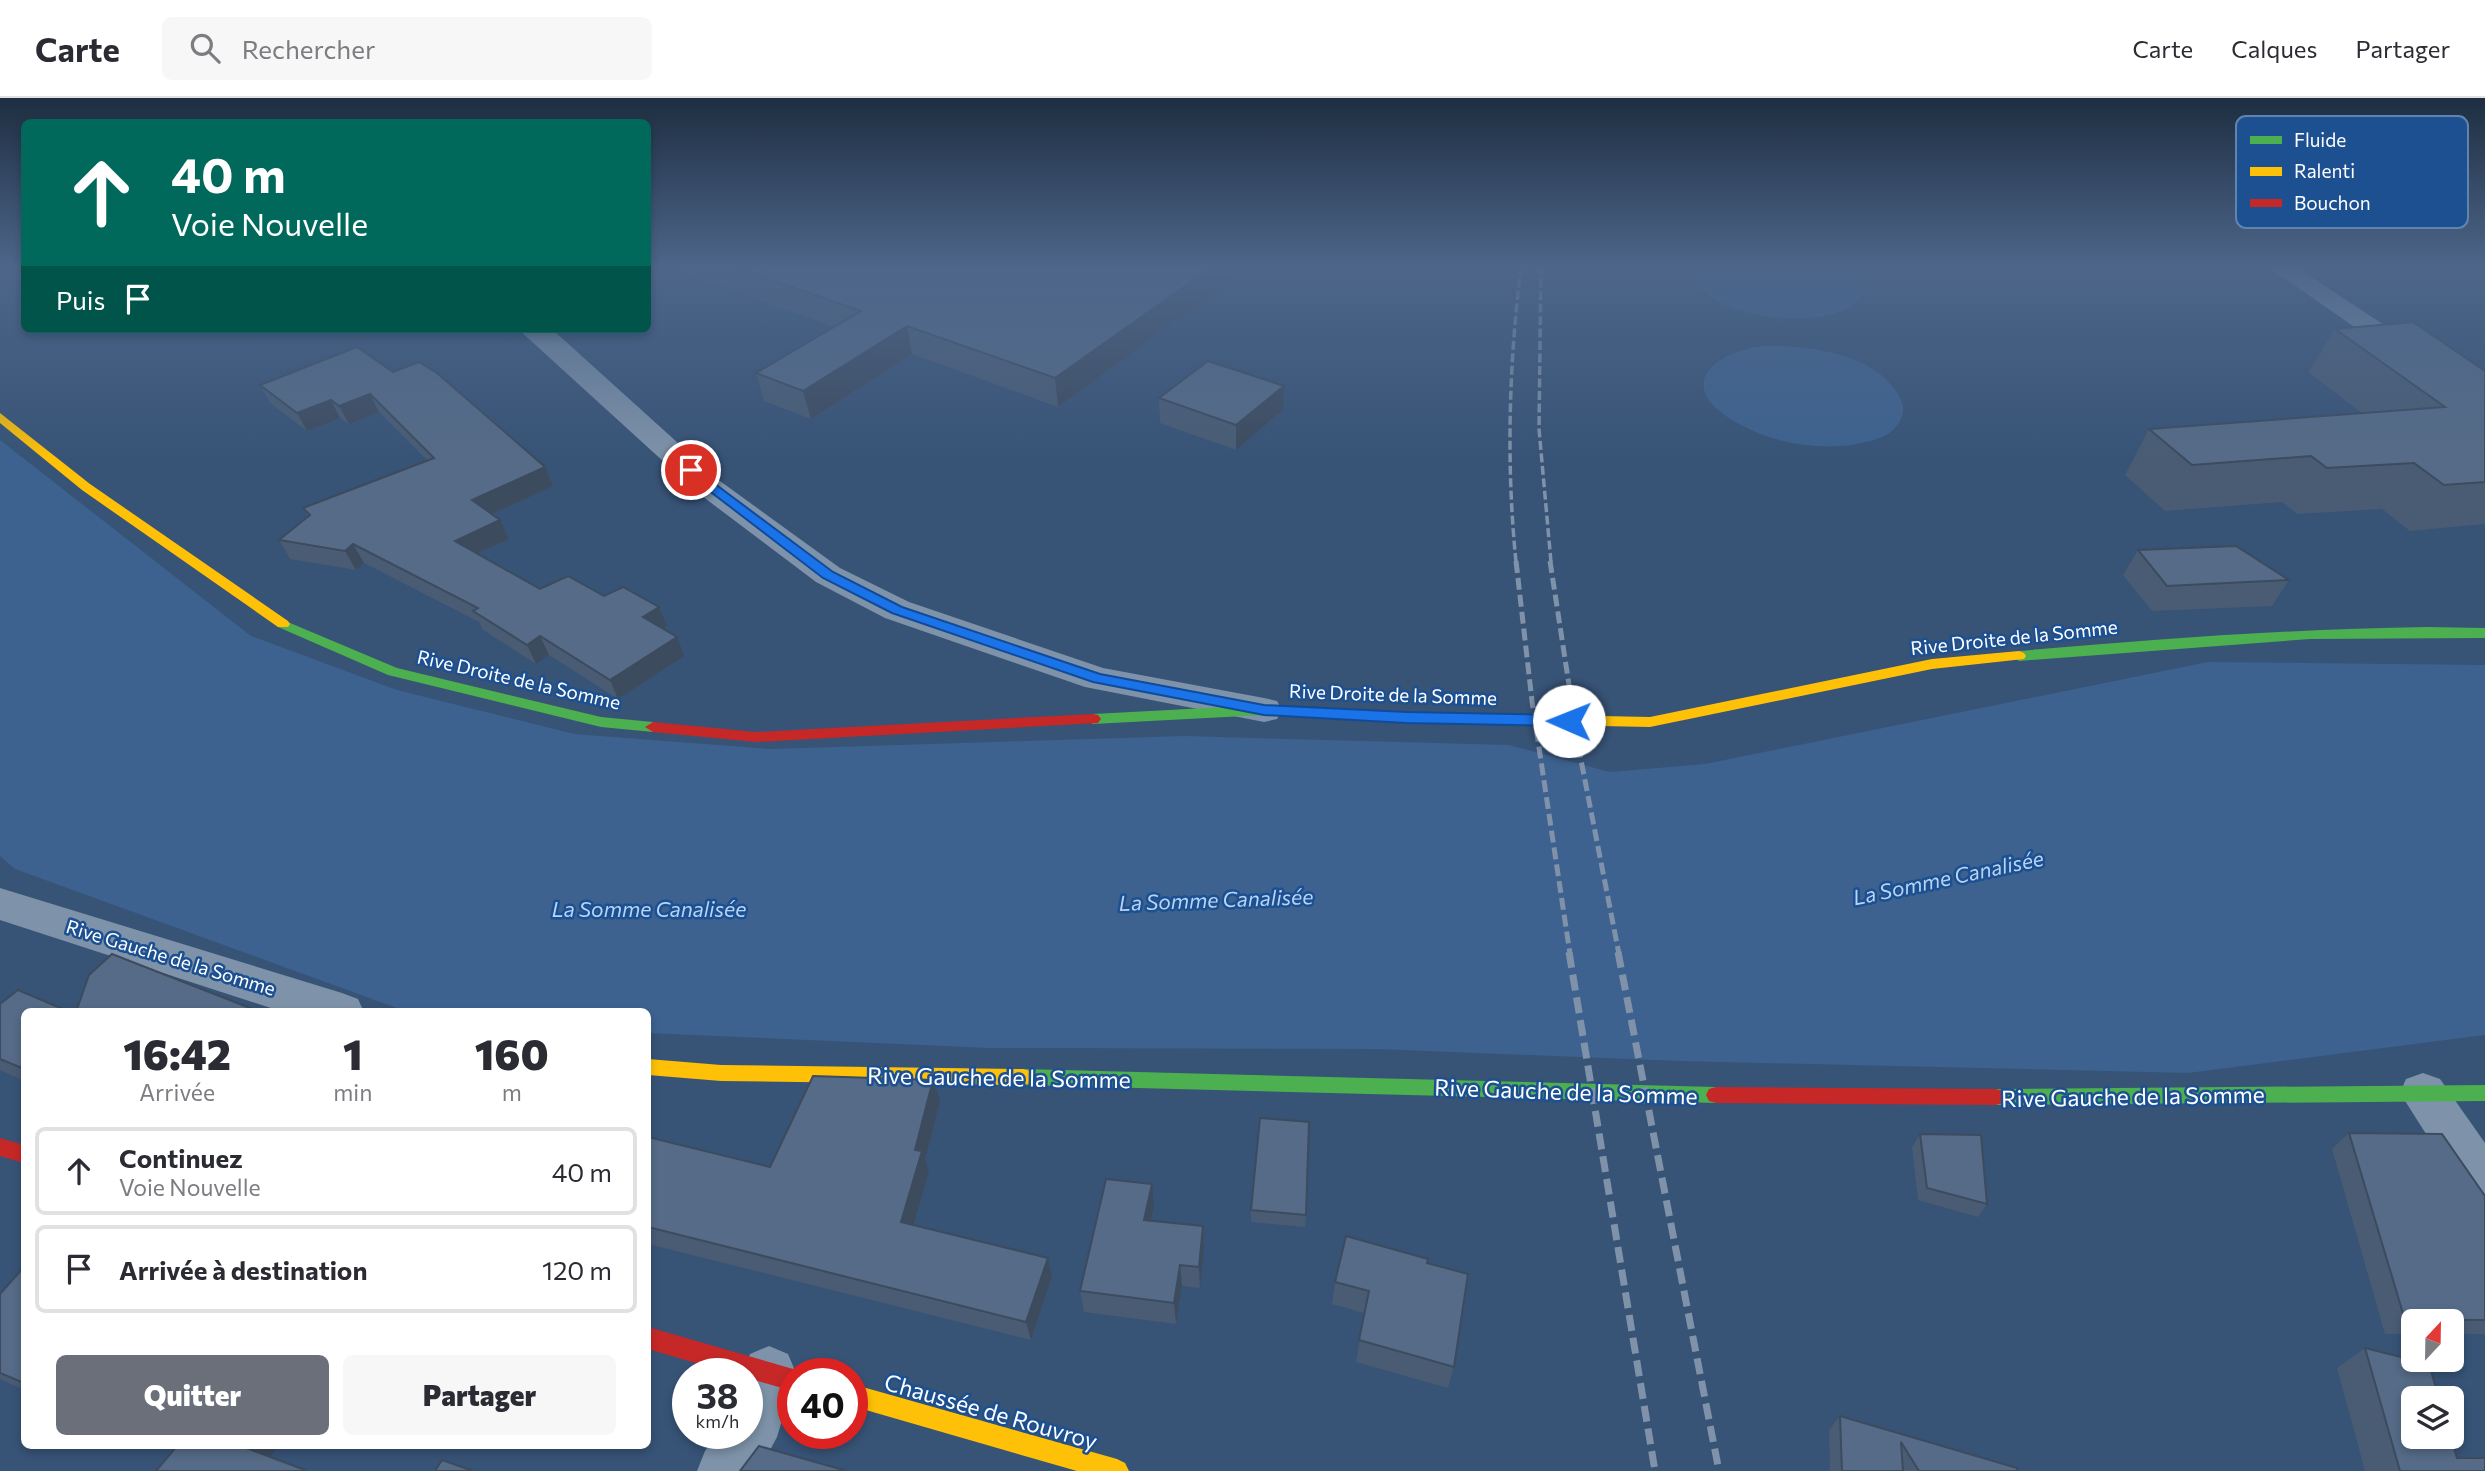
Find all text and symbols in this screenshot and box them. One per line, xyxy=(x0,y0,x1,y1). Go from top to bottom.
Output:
search box xyxy=(162,17,652,80)
text: Carte xyxy=(35,28,120,69)
icon: search xyxy=(186,29,224,67)
text: Rechercher xyxy=(242,33,375,64)
text: Carte xyxy=(2132,34,2193,63)
text: Calques xyxy=(2231,34,2317,63)
text: Partager xyxy=(2355,34,2450,63)
legend xyxy=(2236,116,2468,228)
text: Fluide xyxy=(2294,128,2346,151)
text: 40 m xyxy=(171,143,286,203)
icon: ahead xyxy=(56,147,147,238)
text: Ralenti xyxy=(2294,159,2355,182)
text: Bouchon xyxy=(2294,191,2371,214)
text: Voie Nouvelle xyxy=(171,203,368,243)
icon: arrive xyxy=(119,280,157,318)
text: Puis xyxy=(56,284,105,315)
pin xyxy=(661,440,721,500)
icon: arrive xyxy=(672,451,710,489)
street label: Rive Droite de la Somme xyxy=(1909,615,2119,659)
street label: Rive Droite de la Somme xyxy=(415,644,623,714)
street label: Rive Droite de la Somme xyxy=(1289,679,1497,709)
position arrow xyxy=(1532,684,1606,758)
water label: La Somme Canalisée xyxy=(1850,845,2046,909)
water label: La Somme Canalisée xyxy=(1118,883,1314,915)
water label: La Somme Canalisée xyxy=(552,896,746,921)
street label: Rive Gauche de la Somme xyxy=(63,914,279,1000)
text: 16:42 xyxy=(123,1027,231,1079)
text: 1 xyxy=(343,1027,363,1079)
text: 160 xyxy=(475,1027,549,1079)
street label: Rive Gauche de la Somme xyxy=(867,1061,1131,1093)
street label: Rive Gauche de la Somme xyxy=(1434,1072,1698,1110)
text: Arrivée xyxy=(139,1078,215,1106)
text: min xyxy=(333,1078,372,1106)
text: m xyxy=(502,1078,522,1106)
street label: Rive Gauche de la Somme xyxy=(2001,1080,2265,1112)
text: Continuez xyxy=(119,1142,243,1173)
icon: ahead xyxy=(60,1152,98,1190)
text: 40 m xyxy=(552,1156,612,1187)
text: Voie Nouvelle xyxy=(119,1173,261,1201)
icon: arrive xyxy=(60,1250,98,1288)
text: Arrivée à destination xyxy=(119,1254,367,1285)
text: 120 m xyxy=(542,1254,612,1285)
north arrow xyxy=(2401,1309,2464,1372)
map controls xyxy=(2401,1309,2464,1449)
button: Quitter xyxy=(56,1355,329,1435)
button: Partager xyxy=(343,1355,616,1435)
speed limit sign: 40 xyxy=(777,1358,868,1449)
street label: Chaussée de Rouvroy xyxy=(881,1367,1101,1455)
text: 38 xyxy=(696,1373,739,1416)
button: layers xyxy=(2401,1386,2464,1449)
text: km/h xyxy=(696,1410,739,1432)

